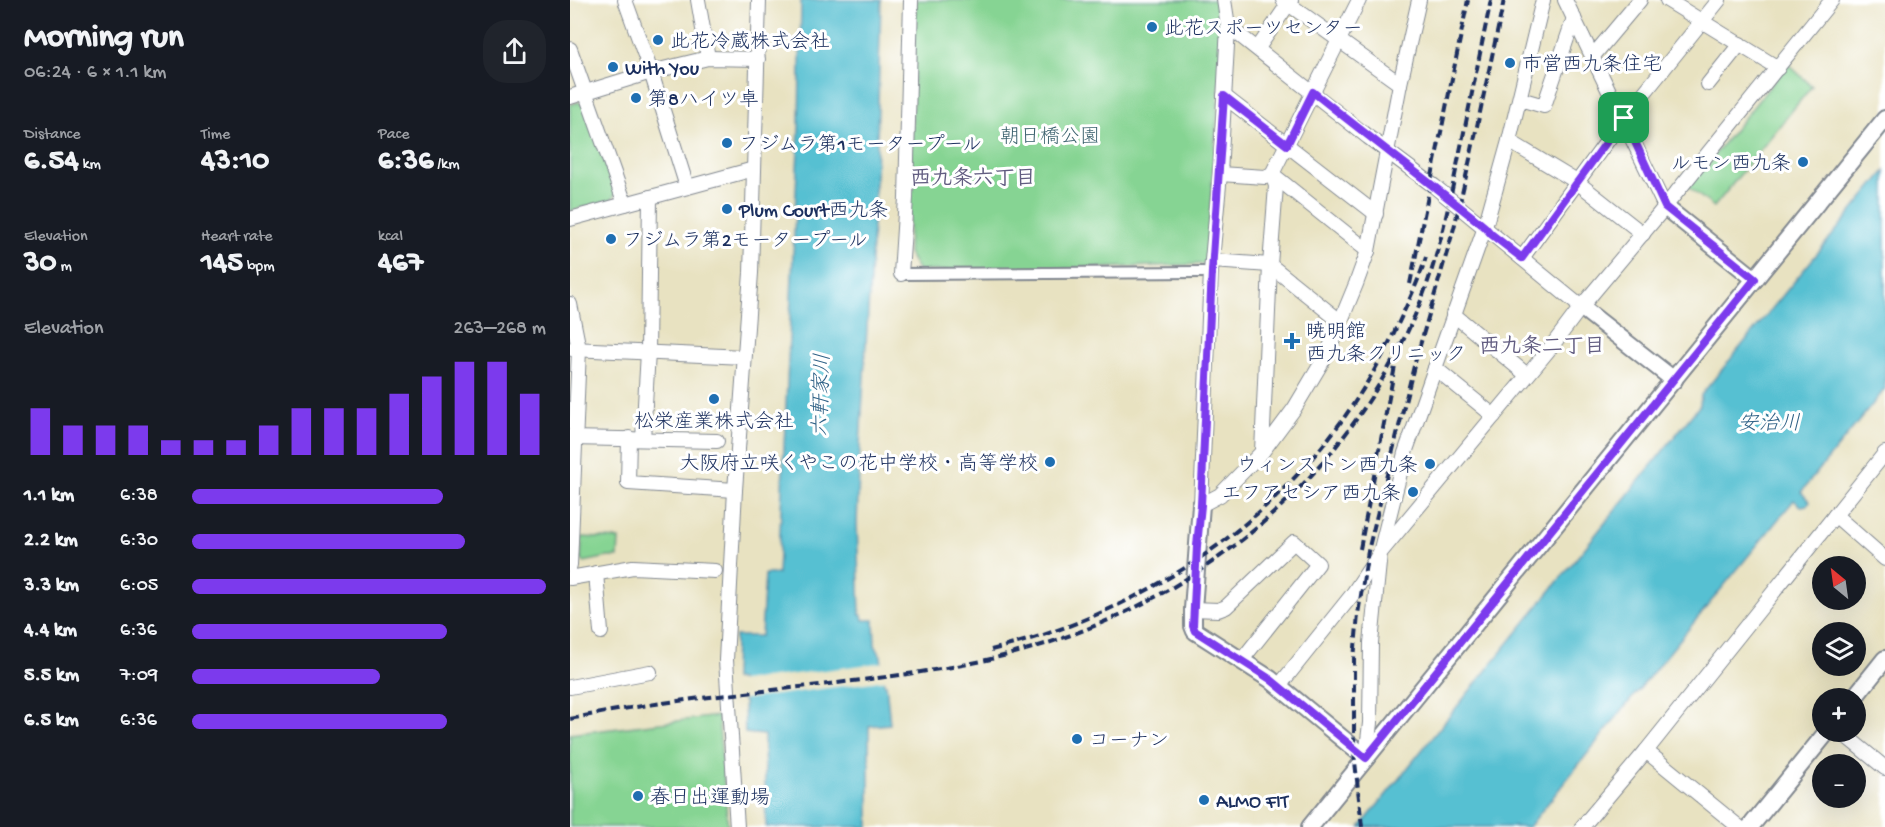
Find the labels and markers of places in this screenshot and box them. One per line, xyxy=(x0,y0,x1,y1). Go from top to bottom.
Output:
place label: 此花スポーツセンター xyxy=(1164,18,1363,42)
marker: 此花スポーツセンター xyxy=(1145,20,1159,34)
place label: 此花冷蔵株式会社 xyxy=(670,30,830,55)
marker: 此花冷蔵株式会社 xyxy=(651,33,665,47)
place label: 市営西九条住宅 xyxy=(1522,53,1662,78)
marker: 市営西九条住宅 xyxy=(1503,56,1517,70)
place label: With You xyxy=(625,59,700,82)
marker: With You xyxy=(606,60,620,74)
place label: 第8ハイツ卓 xyxy=(648,89,759,113)
marker: 第8ハイツ卓 xyxy=(629,91,643,105)
pin xyxy=(1598,92,1649,143)
place label: フジムラ第1モータープール xyxy=(739,134,982,158)
marker: フジムラ第1モータープール xyxy=(720,136,734,150)
place label: ルモン西九条 xyxy=(1671,152,1791,177)
marker: ルモン西九条 xyxy=(1796,155,1810,169)
place label: Plum Court西九条 xyxy=(738,199,889,224)
marker: Plum Court西九条 xyxy=(720,202,734,216)
place label: フジムラ第2モータープール xyxy=(623,230,868,254)
marker: フジムラ第2モータープール xyxy=(604,232,618,246)
place label: 暁明館 西九条クリニック xyxy=(1306,321,1466,368)
marker: 暁明館 西九条クリニック xyxy=(1283,332,1301,350)
marker: 松栄産業株式会社 xyxy=(707,392,721,406)
place label: 松栄産業株式会社 xyxy=(634,410,794,435)
place label: 大阪府立咲くやこの花中学校・高等学校 xyxy=(679,452,1038,477)
place label: ウィンストン西九条 xyxy=(1236,454,1418,479)
marker: 大阪府立咲くやこの花中学校・高等学校 xyxy=(1043,455,1057,469)
marker: ウィンストン西九条 xyxy=(1423,457,1437,471)
place label: エフアセシア西九条 xyxy=(1221,482,1401,507)
marker: エフアセシア西九条 xyxy=(1406,485,1420,499)
place label: コーナン xyxy=(1089,731,1169,754)
marker: コーナン xyxy=(1070,732,1084,746)
place label: 春日出運動場 xyxy=(650,786,770,811)
marker: 春日出運動場 xyxy=(631,789,645,803)
place label: ALMO FIT xyxy=(1216,792,1290,815)
marker: ALMO FIT xyxy=(1197,793,1211,807)

